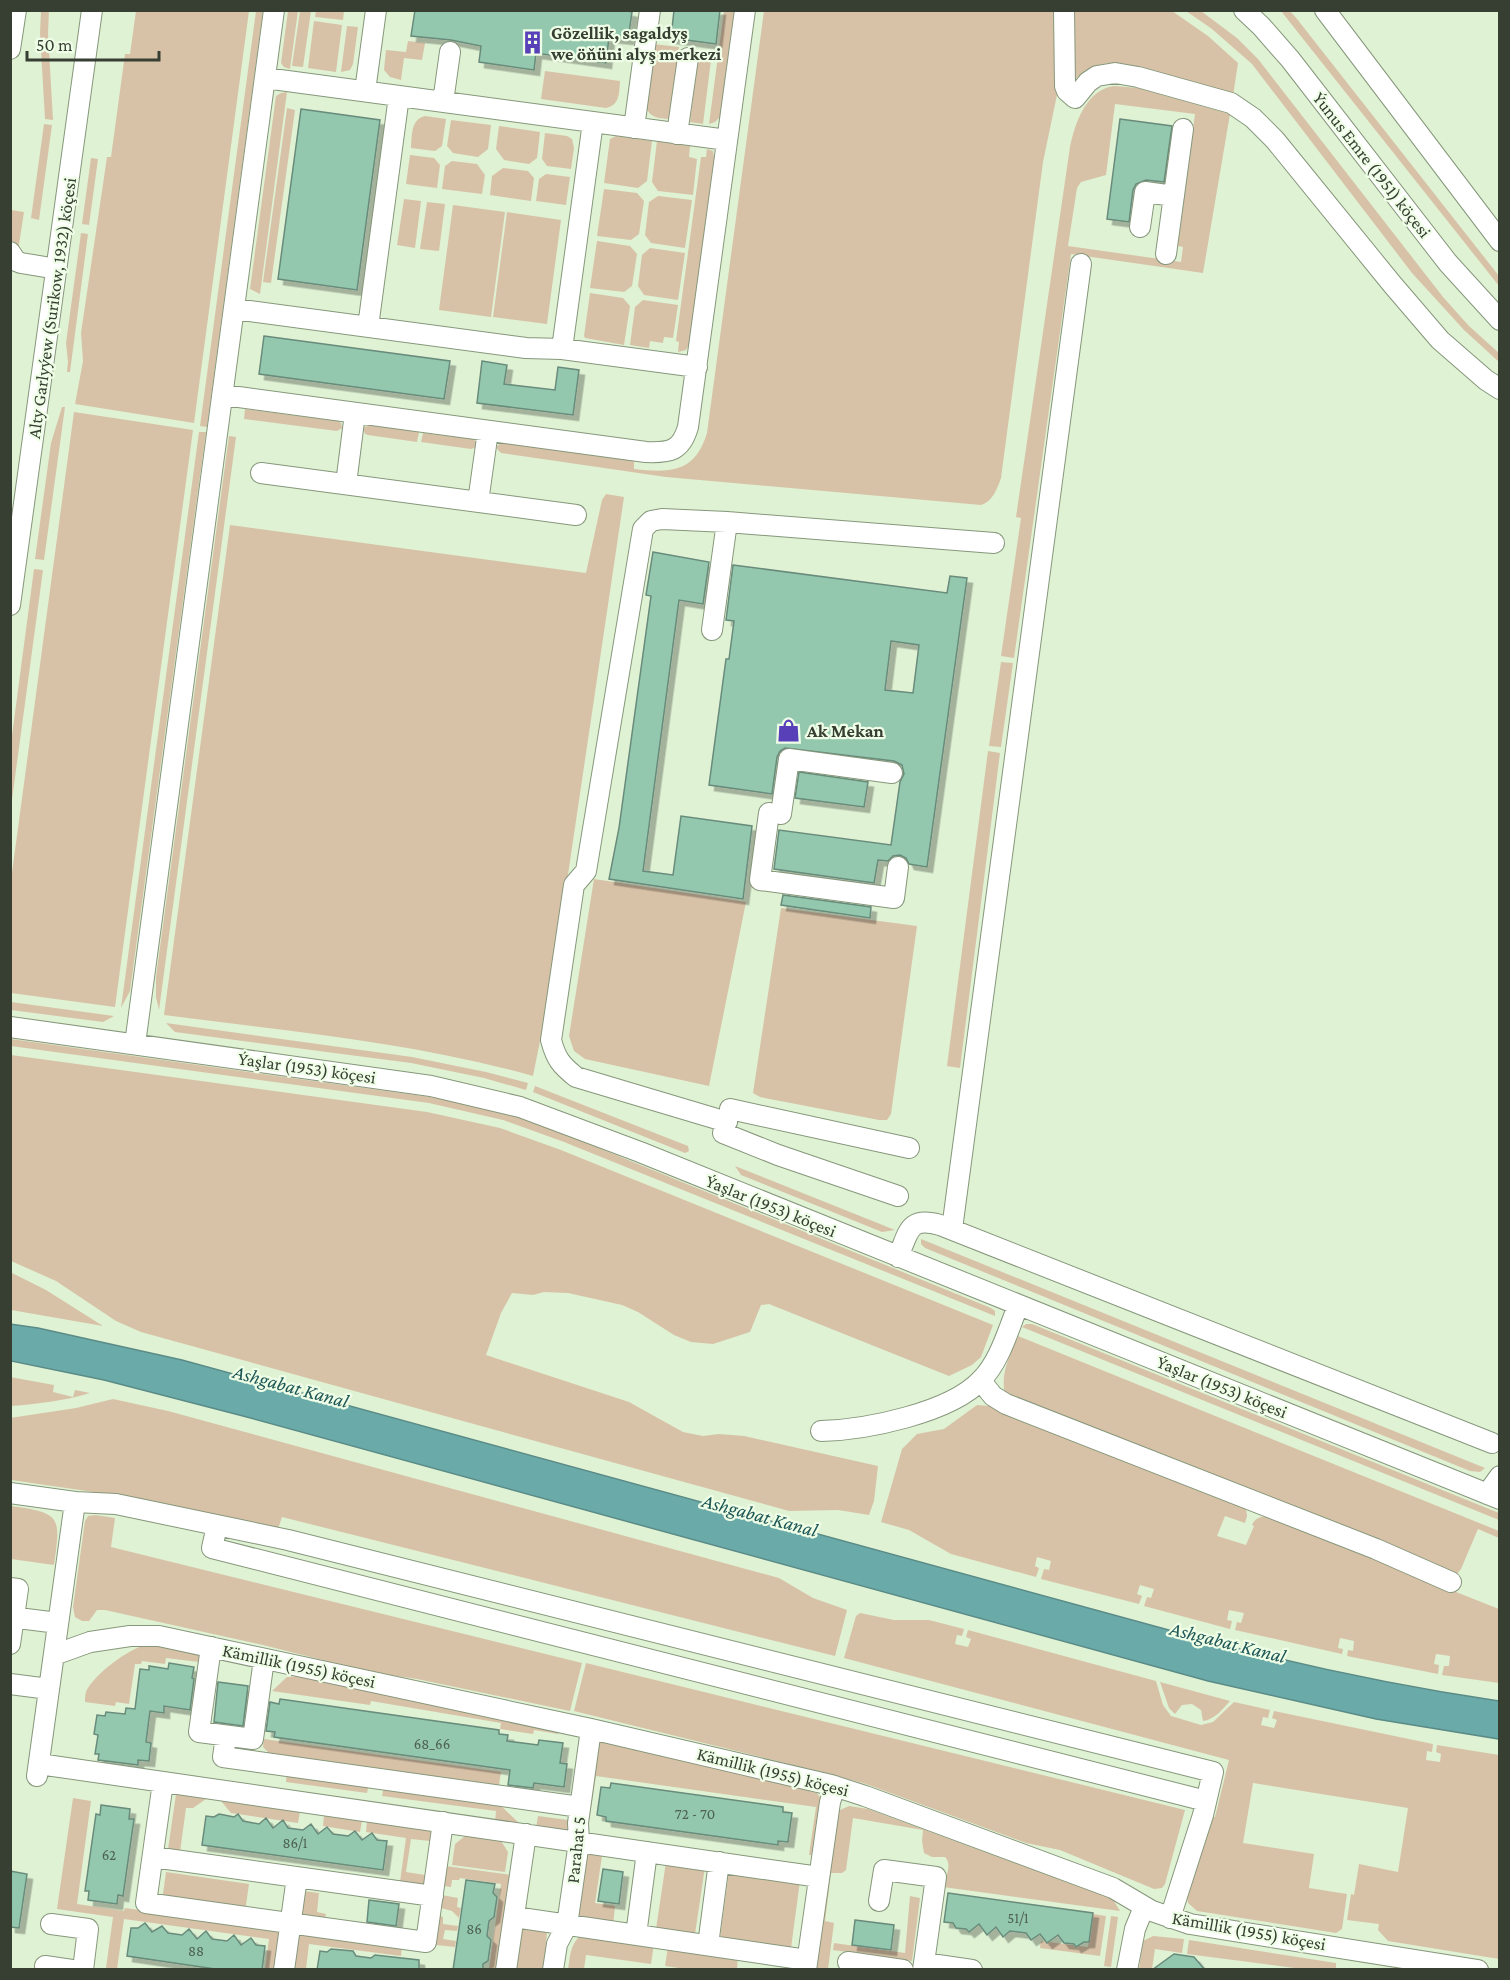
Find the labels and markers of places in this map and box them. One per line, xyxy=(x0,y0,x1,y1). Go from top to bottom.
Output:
place label: Gözellik, sagaldyş we öňüni alyş merkezi xyxy=(550,23,722,64)
building icon: Gözellik, sagaldyş we öňüni alyş merkezi xyxy=(520,30,546,56)
shop icon: Ak Mekan xyxy=(776,718,802,744)
place label: Ak Mekan xyxy=(806,721,884,741)

